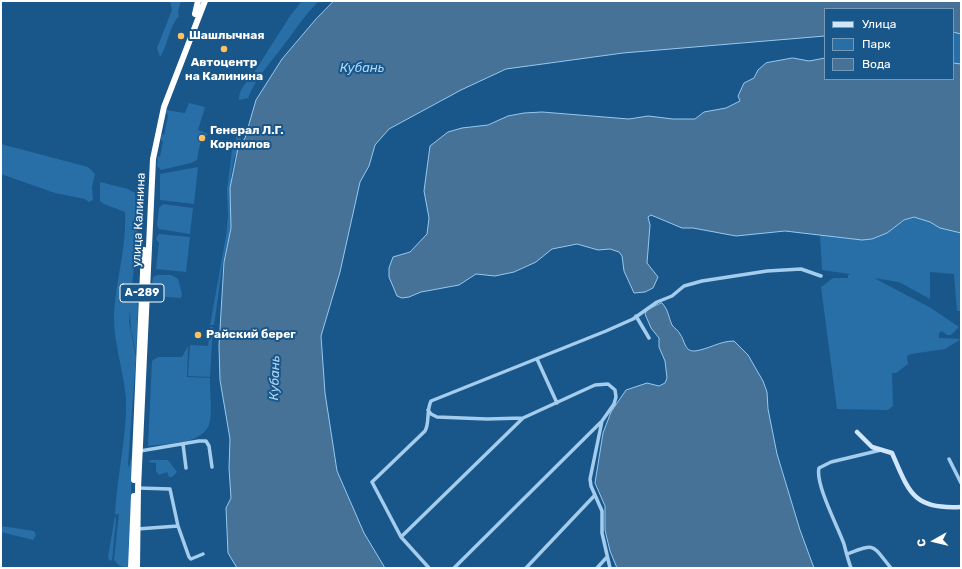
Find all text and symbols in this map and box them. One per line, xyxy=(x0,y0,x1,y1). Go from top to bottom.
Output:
legend xyxy=(824,8,954,80)
text: Улица xyxy=(862,17,896,31)
place label: Шашлычная xyxy=(189,29,265,43)
marker: Шашлычная xyxy=(176,31,186,41)
text: Парк xyxy=(862,37,891,51)
marker: Автоцентр на Калинина xyxy=(219,44,229,54)
place label: Автоцентр на Калинина xyxy=(185,56,263,84)
text: Вода xyxy=(862,57,891,71)
water label: Кубань xyxy=(340,60,384,76)
place label: Генерал Л.Г. Корнилов xyxy=(210,124,284,152)
marker: Генерал Л.Г. Корнилов xyxy=(197,133,207,143)
street label: улица Калинина xyxy=(129,172,149,268)
road number: А-289 xyxy=(120,284,164,302)
place label: Райский берег xyxy=(206,328,296,342)
marker: Райский берег xyxy=(193,330,203,340)
water label: Кубань xyxy=(266,355,284,401)
north arrow xyxy=(914,521,954,561)
text: С xyxy=(915,538,929,547)

